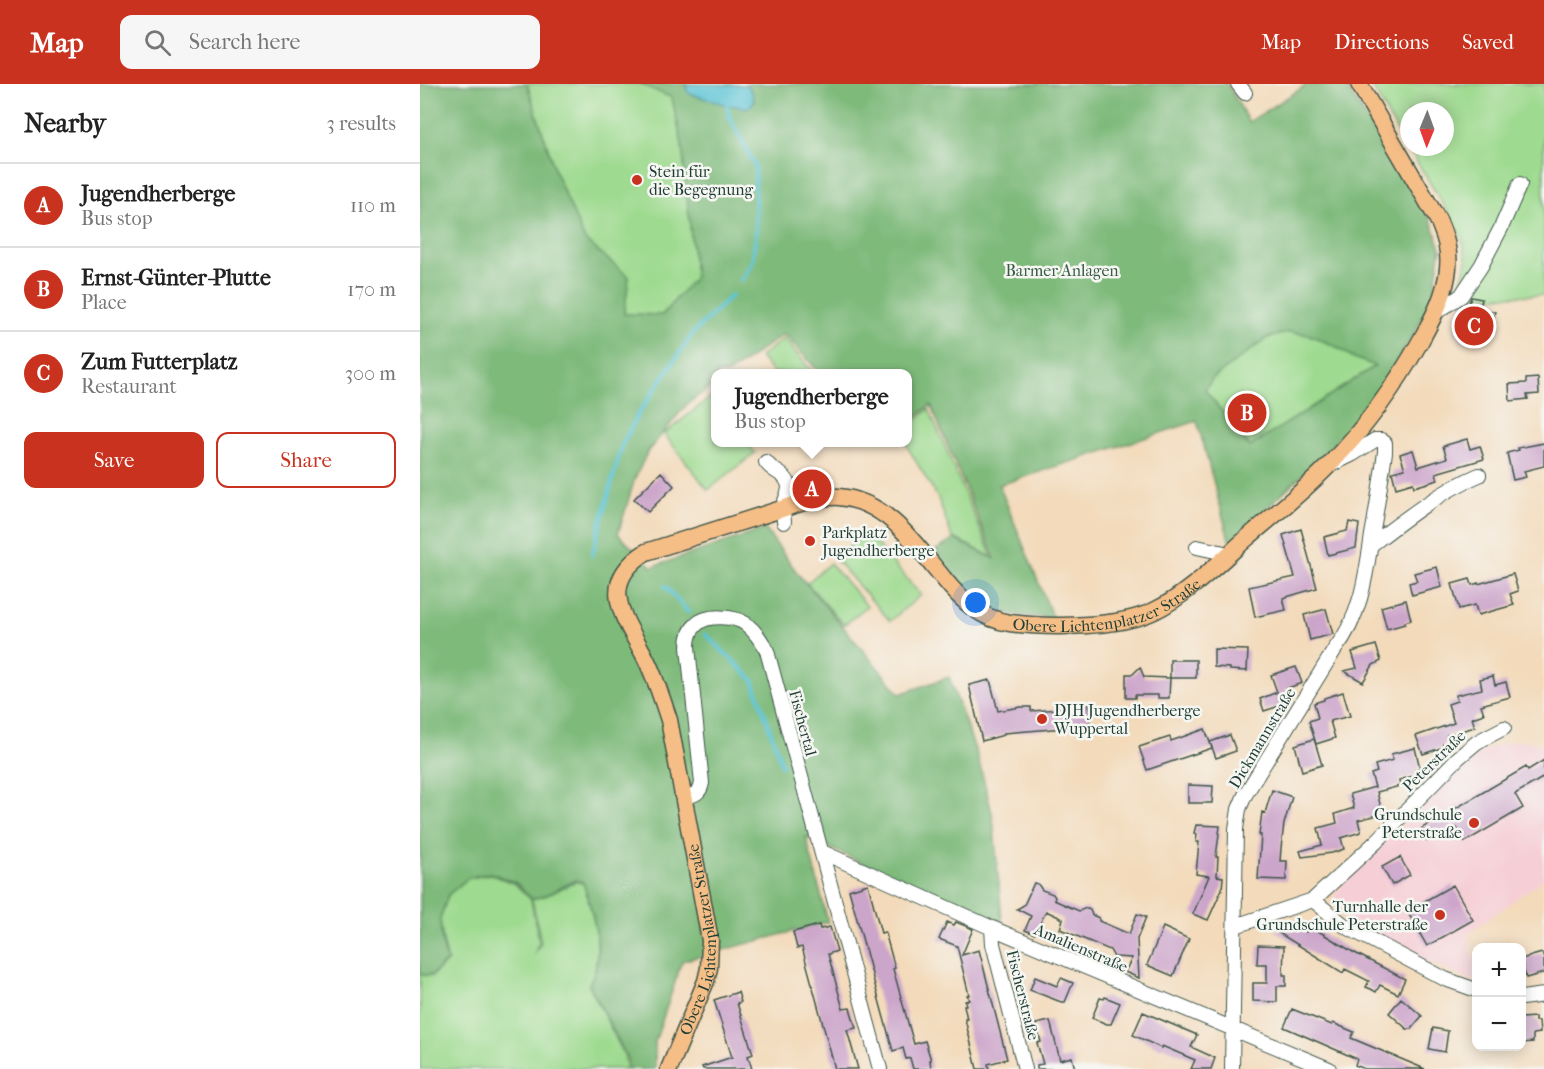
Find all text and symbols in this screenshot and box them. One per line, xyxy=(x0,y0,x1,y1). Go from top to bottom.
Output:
search box xyxy=(120,15,540,69)
text: Map xyxy=(30,26,84,59)
icon: search xyxy=(141,26,174,59)
text: Search here xyxy=(189,29,300,55)
text: Map xyxy=(1261,30,1301,54)
text: Directions xyxy=(1334,30,1429,54)
text: Saved xyxy=(1462,30,1514,54)
north arrow xyxy=(1400,102,1454,156)
text: Nearby xyxy=(24,108,106,139)
text: 3 results xyxy=(327,112,396,135)
place label: Stein für die Begegnung xyxy=(649,162,754,199)
marker: Stein für die Begegnung xyxy=(630,173,644,187)
text: Jugendherberge xyxy=(81,181,235,207)
text: A xyxy=(37,194,50,217)
text: 110 m xyxy=(350,194,396,217)
text: Bus stop xyxy=(81,207,153,230)
park label: Barmer Anlagen xyxy=(1005,261,1119,280)
text: Ernst-Günter-Plutte xyxy=(81,265,271,291)
text: B xyxy=(37,278,50,301)
text: 170 m xyxy=(347,278,396,301)
text: Place xyxy=(81,291,127,314)
pin: C xyxy=(1454,304,1494,348)
text: Zum Futterplatz xyxy=(81,349,238,375)
text: C xyxy=(37,362,50,385)
text: 300 m xyxy=(345,362,396,385)
popup xyxy=(711,369,912,447)
text: Restaurant xyxy=(81,375,177,398)
text: Jugendherberge xyxy=(734,384,889,410)
pin: B xyxy=(1228,390,1266,436)
text: Bus stop xyxy=(734,410,806,433)
button: Save xyxy=(24,432,204,488)
button: Share xyxy=(216,432,396,488)
pin: A xyxy=(792,466,832,512)
place label: Parkplatz Jugendherberge xyxy=(820,523,934,560)
marker: Parkplatz Jugendherberge xyxy=(803,534,817,548)
street label: Obere Lichtenplatzer Straße xyxy=(1012,574,1204,635)
your location xyxy=(961,588,990,617)
street label: Dickmannstraße xyxy=(1225,684,1300,792)
street label: Fischertal xyxy=(785,688,821,759)
place label: DJH Jugendherberge Wuppertal xyxy=(1053,701,1201,738)
marker: DJH Jugendherberge Wuppertal xyxy=(1035,712,1049,726)
street label: Peterstraße xyxy=(1399,726,1469,796)
place label: Grundschule Peterstraße xyxy=(1374,805,1462,842)
marker: Grundschule Peterstraße xyxy=(1467,816,1481,830)
street label: Obere Lichtenplatzer Straße xyxy=(675,842,720,1038)
place label: Turnhalle der Grundschule Peterstraße xyxy=(1256,897,1428,934)
marker: Turnhalle der Grundschule Peterstraße xyxy=(1433,908,1447,922)
street label: Amalienstraße xyxy=(1030,919,1131,976)
map controls xyxy=(1472,943,1526,1051)
button: + xyxy=(1472,943,1526,997)
street label: Fischerstraße xyxy=(1003,948,1043,1042)
button: − xyxy=(1472,997,1526,1051)

